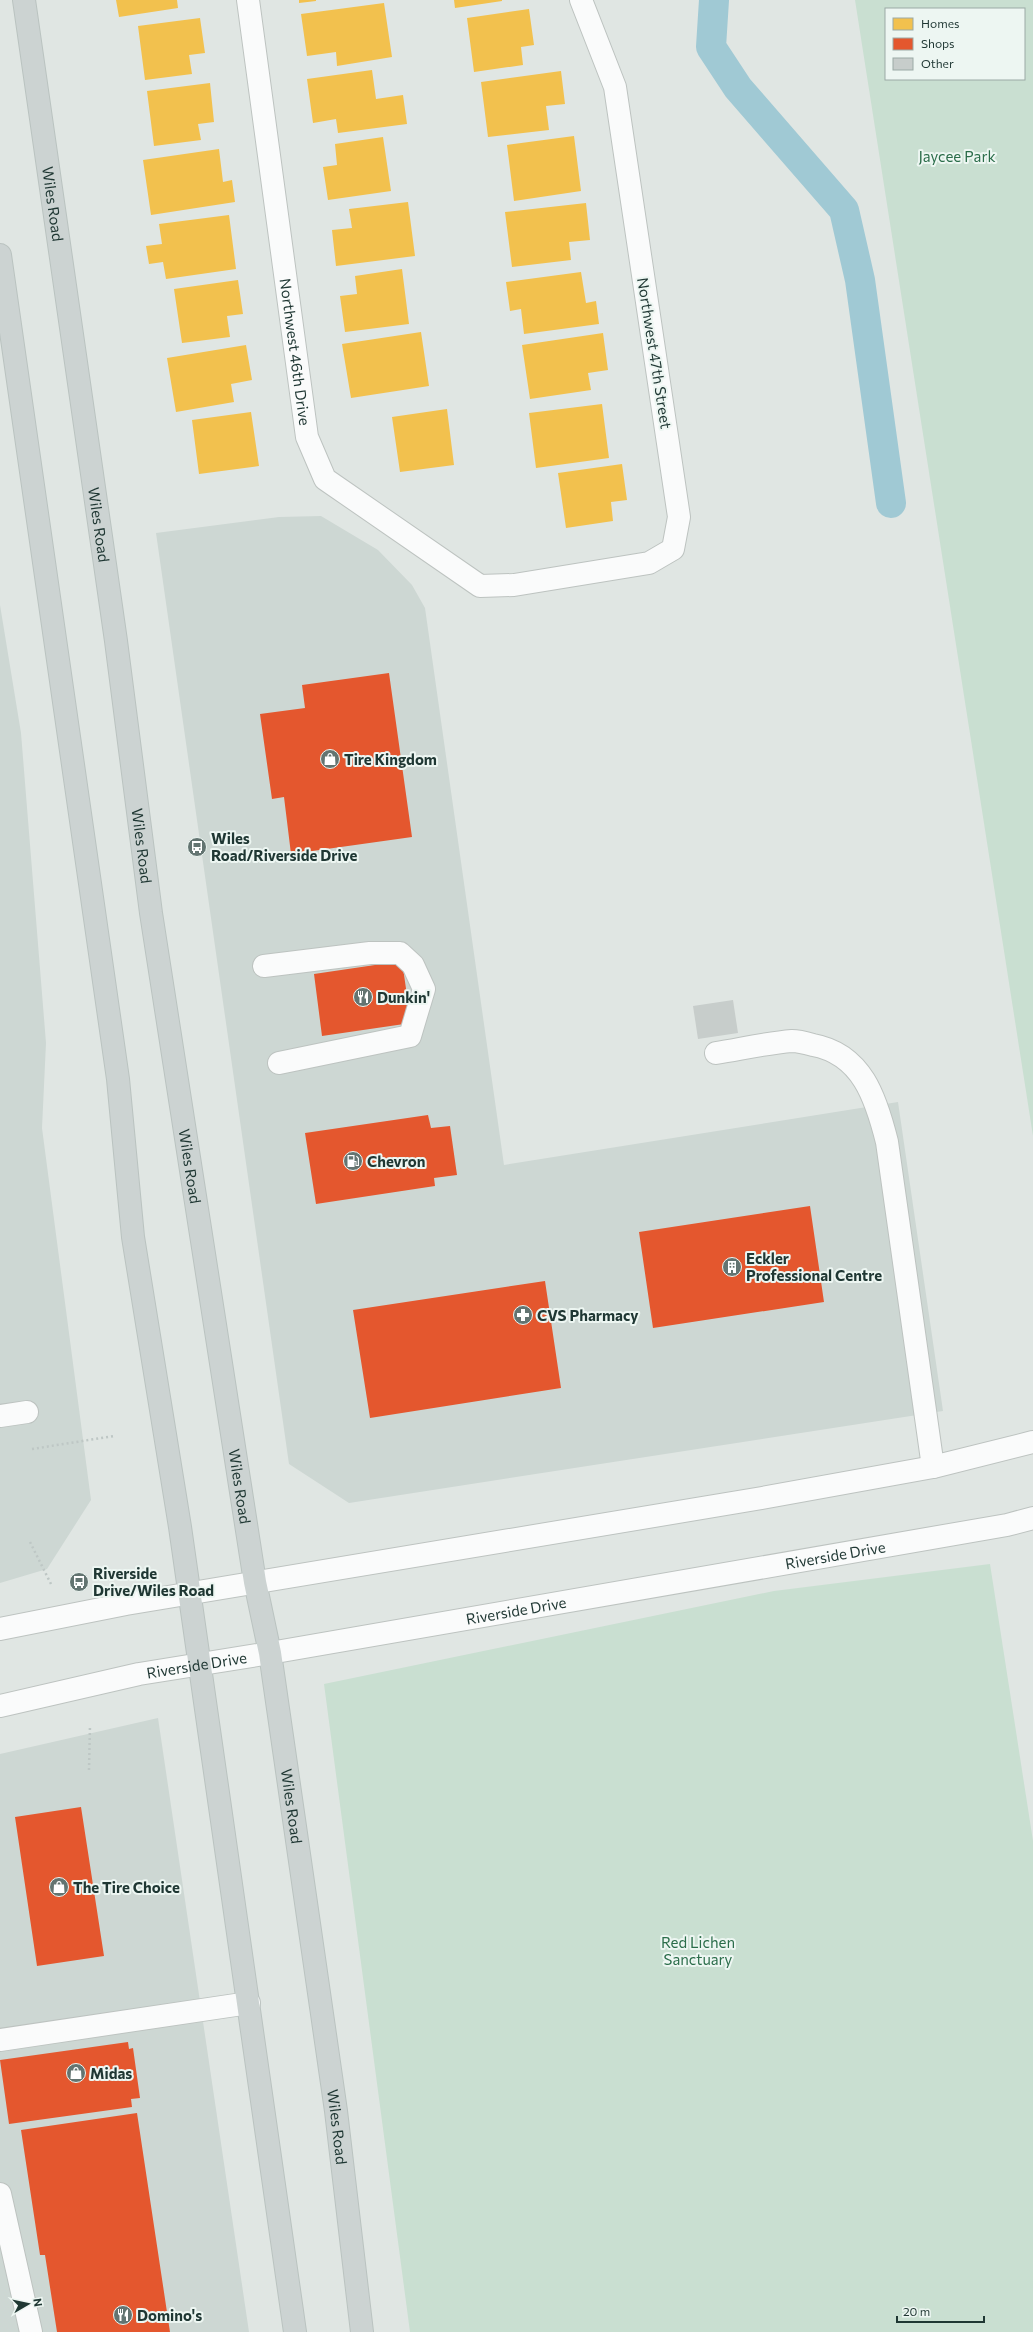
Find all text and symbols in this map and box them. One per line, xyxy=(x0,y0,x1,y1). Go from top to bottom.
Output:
legend xyxy=(885,8,1025,80)
text: Homes xyxy=(921,16,959,30)
text: Shops xyxy=(921,36,955,50)
text: Other xyxy=(921,56,954,70)
park label: Jaycee Park xyxy=(918,147,996,165)
street label: Wiles Road xyxy=(39,165,68,243)
street label: Northwest 47th Street xyxy=(634,276,676,430)
street label: Northwest 46th Drive xyxy=(277,277,314,427)
street label: Wiles Road xyxy=(85,486,114,563)
shop icon: Tire Kingdom xyxy=(319,748,341,770)
place label: Tire Kingdom xyxy=(344,750,437,768)
street label: Wiles Road xyxy=(129,807,156,884)
place label: Wiles Road/Riverside Drive xyxy=(211,829,357,864)
bus stop icon: Wiles Road/Riverside Drive xyxy=(186,836,208,858)
restaurant icon: Dunkin' xyxy=(352,986,374,1008)
place label: Dunkin' xyxy=(377,988,430,1006)
street label: Wiles Road xyxy=(176,1127,205,1205)
fuel station icon: Chevron xyxy=(342,1150,364,1172)
place label: Chevron xyxy=(367,1152,425,1170)
place label: Eckler Professional Centre xyxy=(746,1249,882,1284)
building icon: Eckler Professional Centre xyxy=(721,1256,743,1278)
pharmacy icon: CVS Pharmacy xyxy=(512,1304,534,1326)
place label: CVS Pharmacy xyxy=(537,1306,639,1324)
street label: Wiles Road xyxy=(225,1448,255,1525)
street label: Riverside Drive xyxy=(784,1537,887,1572)
place label: Riverside Drive/Wiles Road xyxy=(93,1564,214,1599)
bus stop icon: Riverside Drive/Wiles Road xyxy=(68,1571,90,1593)
street label: Riverside Drive xyxy=(464,1593,568,1628)
street label: Riverside Drive xyxy=(145,1648,248,1682)
street label: Wiles Road xyxy=(278,1767,306,1845)
shop icon: The Tire Choice xyxy=(48,1876,70,1898)
place label: The Tire Choice xyxy=(73,1878,180,1896)
park label: Red Lichen Sanctuary xyxy=(661,1933,735,1968)
shop icon: Midas xyxy=(65,2062,87,2084)
place label: Midas xyxy=(90,2064,132,2082)
street label: Wiles Road xyxy=(324,2088,351,2165)
north arrow xyxy=(8,2284,48,2324)
text: N xyxy=(31,2297,45,2307)
scale bar xyxy=(897,2298,984,2324)
restaurant icon: Domino's xyxy=(112,2304,134,2326)
text: 20 m xyxy=(903,2304,930,2318)
place label: Domino's xyxy=(137,2306,202,2324)

